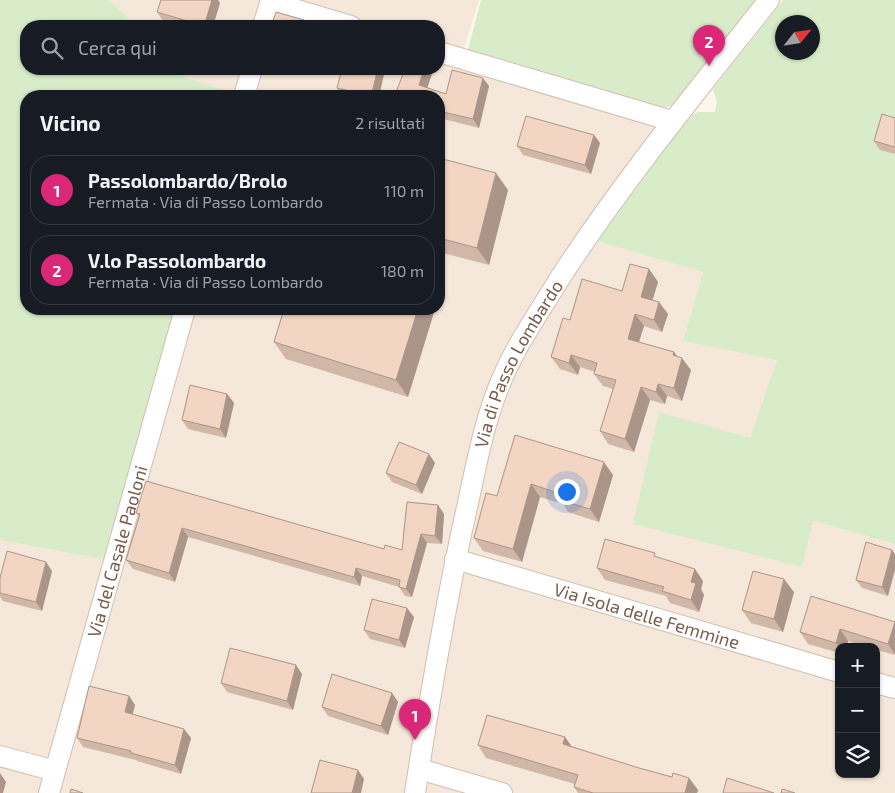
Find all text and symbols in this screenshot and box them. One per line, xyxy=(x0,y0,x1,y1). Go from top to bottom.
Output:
north arrow xyxy=(775,15,820,60)
search box xyxy=(20,20,445,75)
pin: 2 xyxy=(693,25,725,66)
icon: search xyxy=(38,34,66,62)
text: Cerca qui xyxy=(78,36,157,59)
text: Vicino xyxy=(40,110,101,135)
text: 2 risultati xyxy=(355,113,425,132)
text: Passolombardo/Brolo xyxy=(88,169,288,192)
text: 1 xyxy=(54,181,60,200)
text: 110 m xyxy=(384,181,424,200)
text: Fermata · Via di Passo Lombardo xyxy=(88,192,323,211)
text: V.lo Passolombardo xyxy=(88,249,266,272)
text: 2 xyxy=(52,261,62,280)
text: 180 m xyxy=(381,261,424,280)
text: Fermata · Via di Passo Lombardo xyxy=(88,272,323,291)
street label: Via di Passo Lombardo xyxy=(469,276,567,450)
street label: Via del Casale Paoloni xyxy=(82,463,152,640)
your location xyxy=(554,479,580,505)
street label: Via Isola delle Femmine xyxy=(551,578,742,653)
map controls xyxy=(835,643,880,778)
button: + xyxy=(835,643,880,688)
button: − xyxy=(835,688,880,733)
pin: 1 xyxy=(399,699,431,740)
button: layers xyxy=(835,733,880,778)

